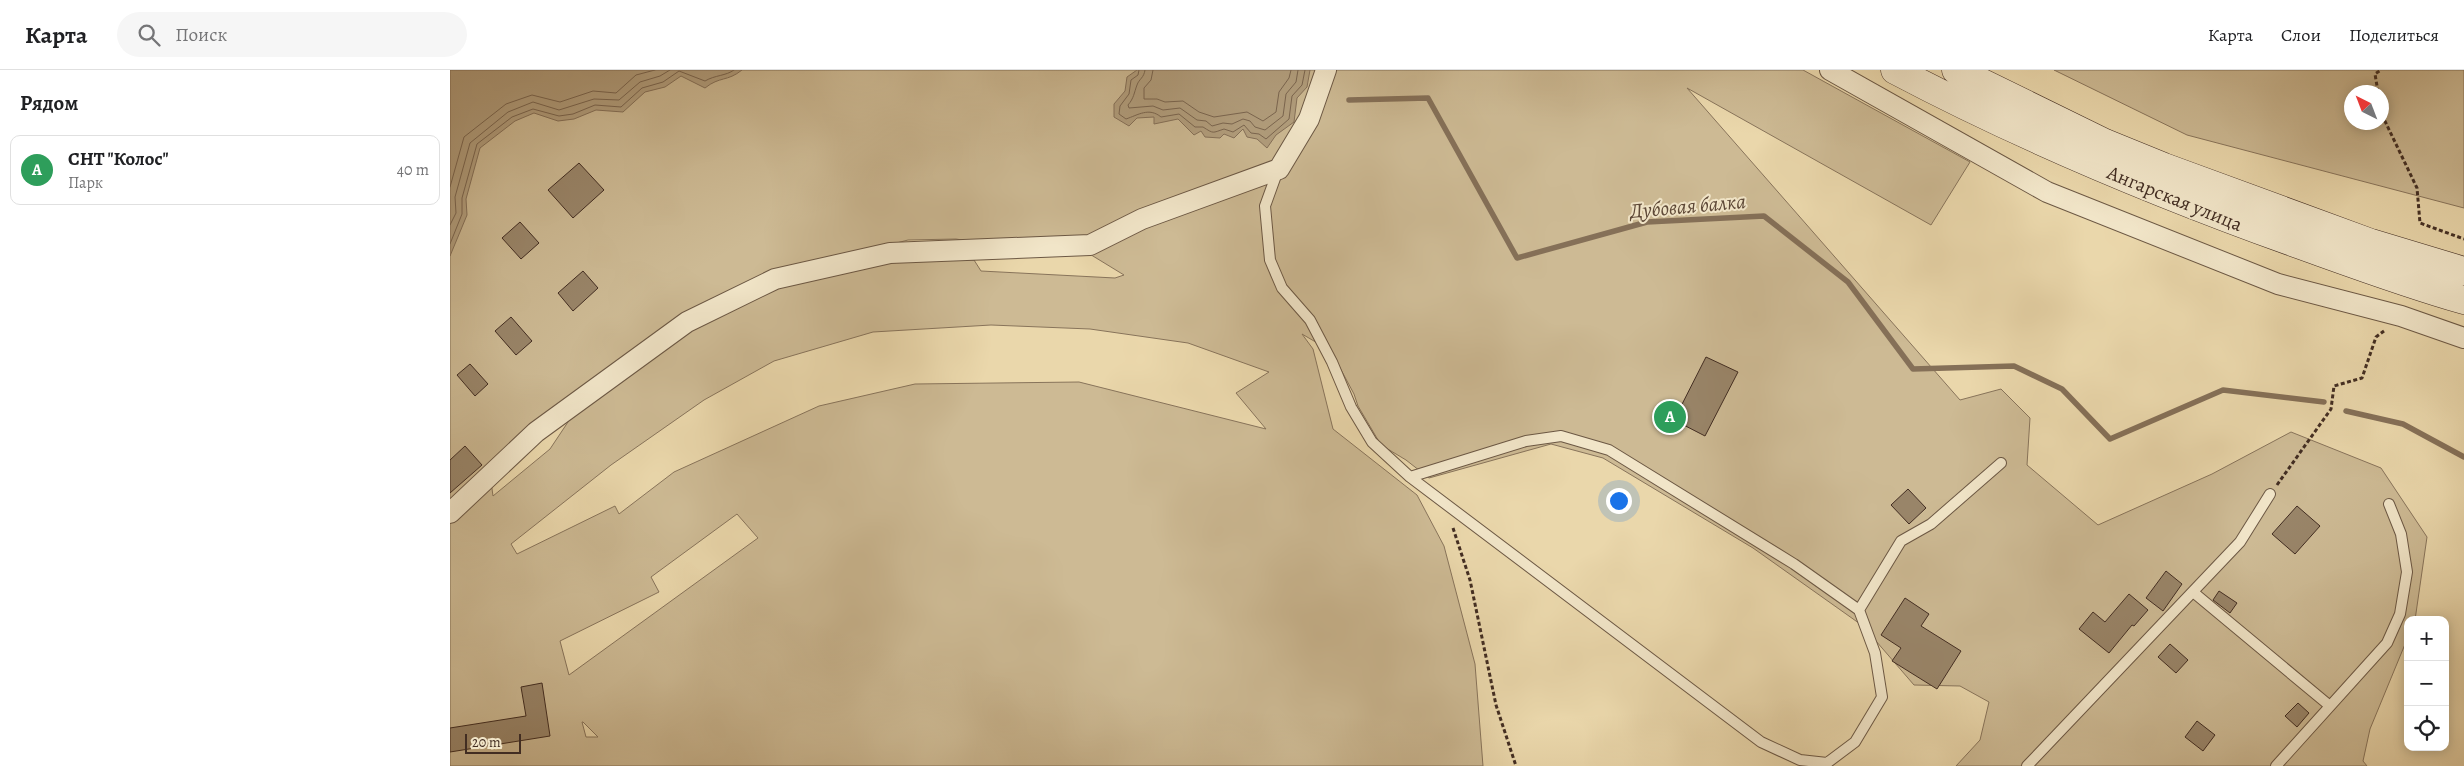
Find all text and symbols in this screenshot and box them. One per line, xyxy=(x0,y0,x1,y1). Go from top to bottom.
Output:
search box xyxy=(117,12,467,57)
text: Карта xyxy=(25,19,87,51)
icon: search xyxy=(135,21,163,49)
text: Поиск xyxy=(175,22,227,48)
text: Карта xyxy=(2208,23,2253,47)
text: Слои xyxy=(2281,23,2321,47)
text: Поделиться xyxy=(2349,23,2439,47)
north arrow xyxy=(2344,85,2389,130)
text: Рядом xyxy=(20,89,78,117)
text: СНТ "Колос" xyxy=(68,146,169,172)
text: A xyxy=(32,159,42,181)
text: 40 m xyxy=(397,159,429,181)
street label: Ангарская улица xyxy=(2102,159,2247,238)
text: Парк xyxy=(68,172,103,194)
water label: Дубовая балка xyxy=(1627,187,1747,225)
pin: A xyxy=(1654,398,1686,436)
your location xyxy=(1606,488,1632,514)
map controls xyxy=(2404,616,2449,751)
button: + xyxy=(2404,616,2449,661)
button: − xyxy=(2404,661,2449,706)
button: locate xyxy=(2404,706,2449,751)
scale bar xyxy=(465,731,521,754)
text: 20 m xyxy=(472,733,501,752)

